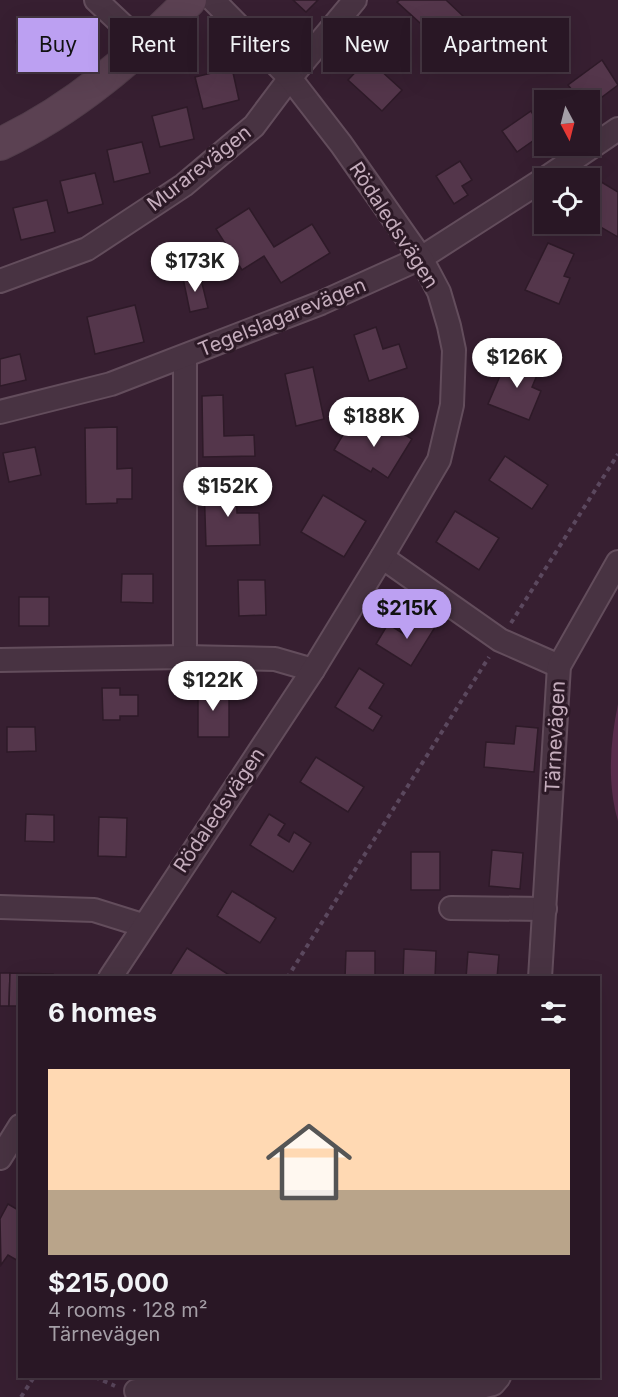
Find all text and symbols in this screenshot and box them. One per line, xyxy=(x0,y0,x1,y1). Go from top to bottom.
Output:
chip: Buy xyxy=(18,18,98,72)
chip: Rent xyxy=(110,18,197,72)
chip: Filters xyxy=(209,18,311,72)
chip: New xyxy=(323,18,410,72)
chip: Apartment xyxy=(422,18,569,72)
north arrow xyxy=(534,90,600,156)
map controls xyxy=(534,90,600,234)
street label: Murarevägen xyxy=(142,120,256,216)
street label: Rödaledsvägen xyxy=(344,157,444,293)
button: locate xyxy=(534,168,600,234)
pin: $173K xyxy=(153,242,237,293)
text: $173K xyxy=(165,249,225,273)
street label: Tegelslagarevägen xyxy=(195,272,369,362)
pin: $126K xyxy=(475,338,559,389)
text: $126K xyxy=(486,345,548,369)
pin: $188K xyxy=(332,397,416,448)
text: $188K xyxy=(343,404,405,428)
pin: $152K xyxy=(186,467,270,518)
text: $152K xyxy=(197,474,259,498)
pin: $215K xyxy=(365,589,449,640)
text: $215K xyxy=(376,596,438,620)
pin: $122K xyxy=(171,661,255,712)
text: $122K xyxy=(182,668,244,692)
street label: Tärnevägen xyxy=(540,680,570,794)
street label: Rödaledsvägen xyxy=(168,743,270,877)
icon: filters xyxy=(537,996,570,1029)
text: 6 homes xyxy=(48,997,157,1028)
icon: home xyxy=(255,1108,363,1216)
text: $215,000 xyxy=(48,1267,169,1298)
text: 4 rooms · 128 m² xyxy=(48,1298,208,1322)
text: Tärnevägen xyxy=(48,1322,160,1346)

